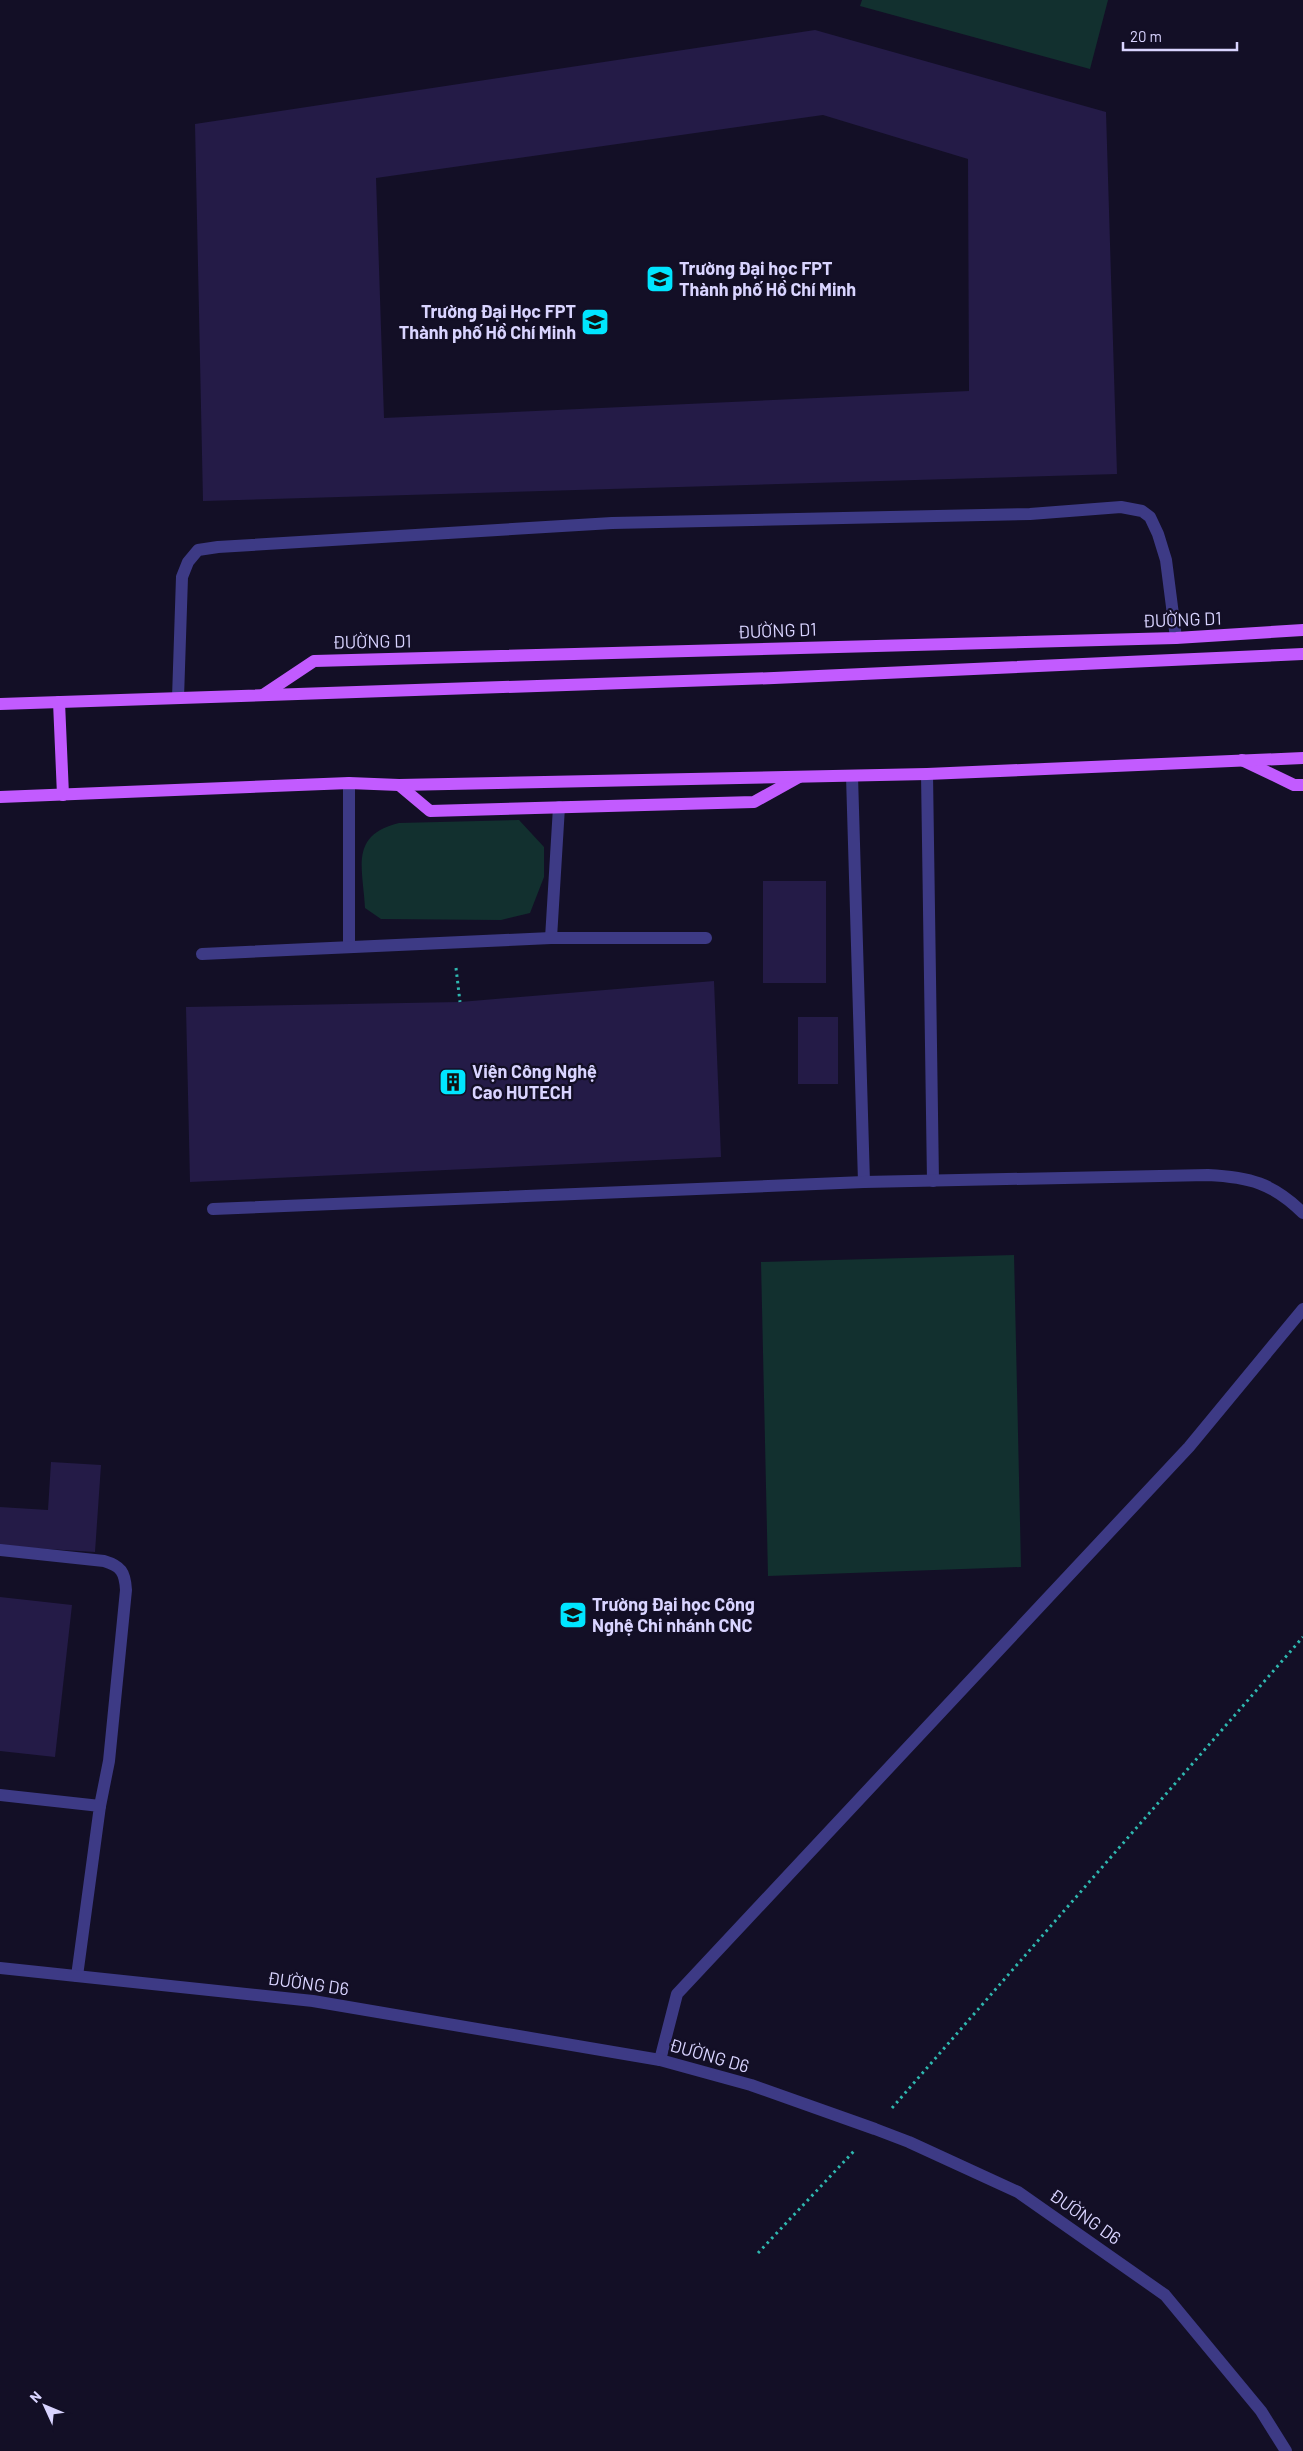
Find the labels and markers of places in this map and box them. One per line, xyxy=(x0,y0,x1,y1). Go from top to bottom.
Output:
place label: Trường Đại học FPT Thành phố Hồ Chí Minh xyxy=(679,257,856,300)
school or university icon: Trường Đại học FPT Thành phố Hồ Chí Minh xyxy=(645,264,675,294)
place label: Trường Đại Học FPT Thành phố Hồ Chí Minh xyxy=(399,300,576,343)
school or university icon: Trường Đại Học FPT Thành phố Hồ Chí Minh xyxy=(580,307,610,337)
place label: Viện Công Nghệ Cao HUTECH xyxy=(472,1060,597,1103)
building icon: Viện Công Nghệ Cao HUTECH xyxy=(438,1067,468,1097)
place label: Trường Đại học Công Nghệ Chi nhánh CNC xyxy=(592,1593,755,1636)
school or university icon: Trường Đại học Công Nghệ Chi nhánh CNC xyxy=(558,1600,588,1630)

